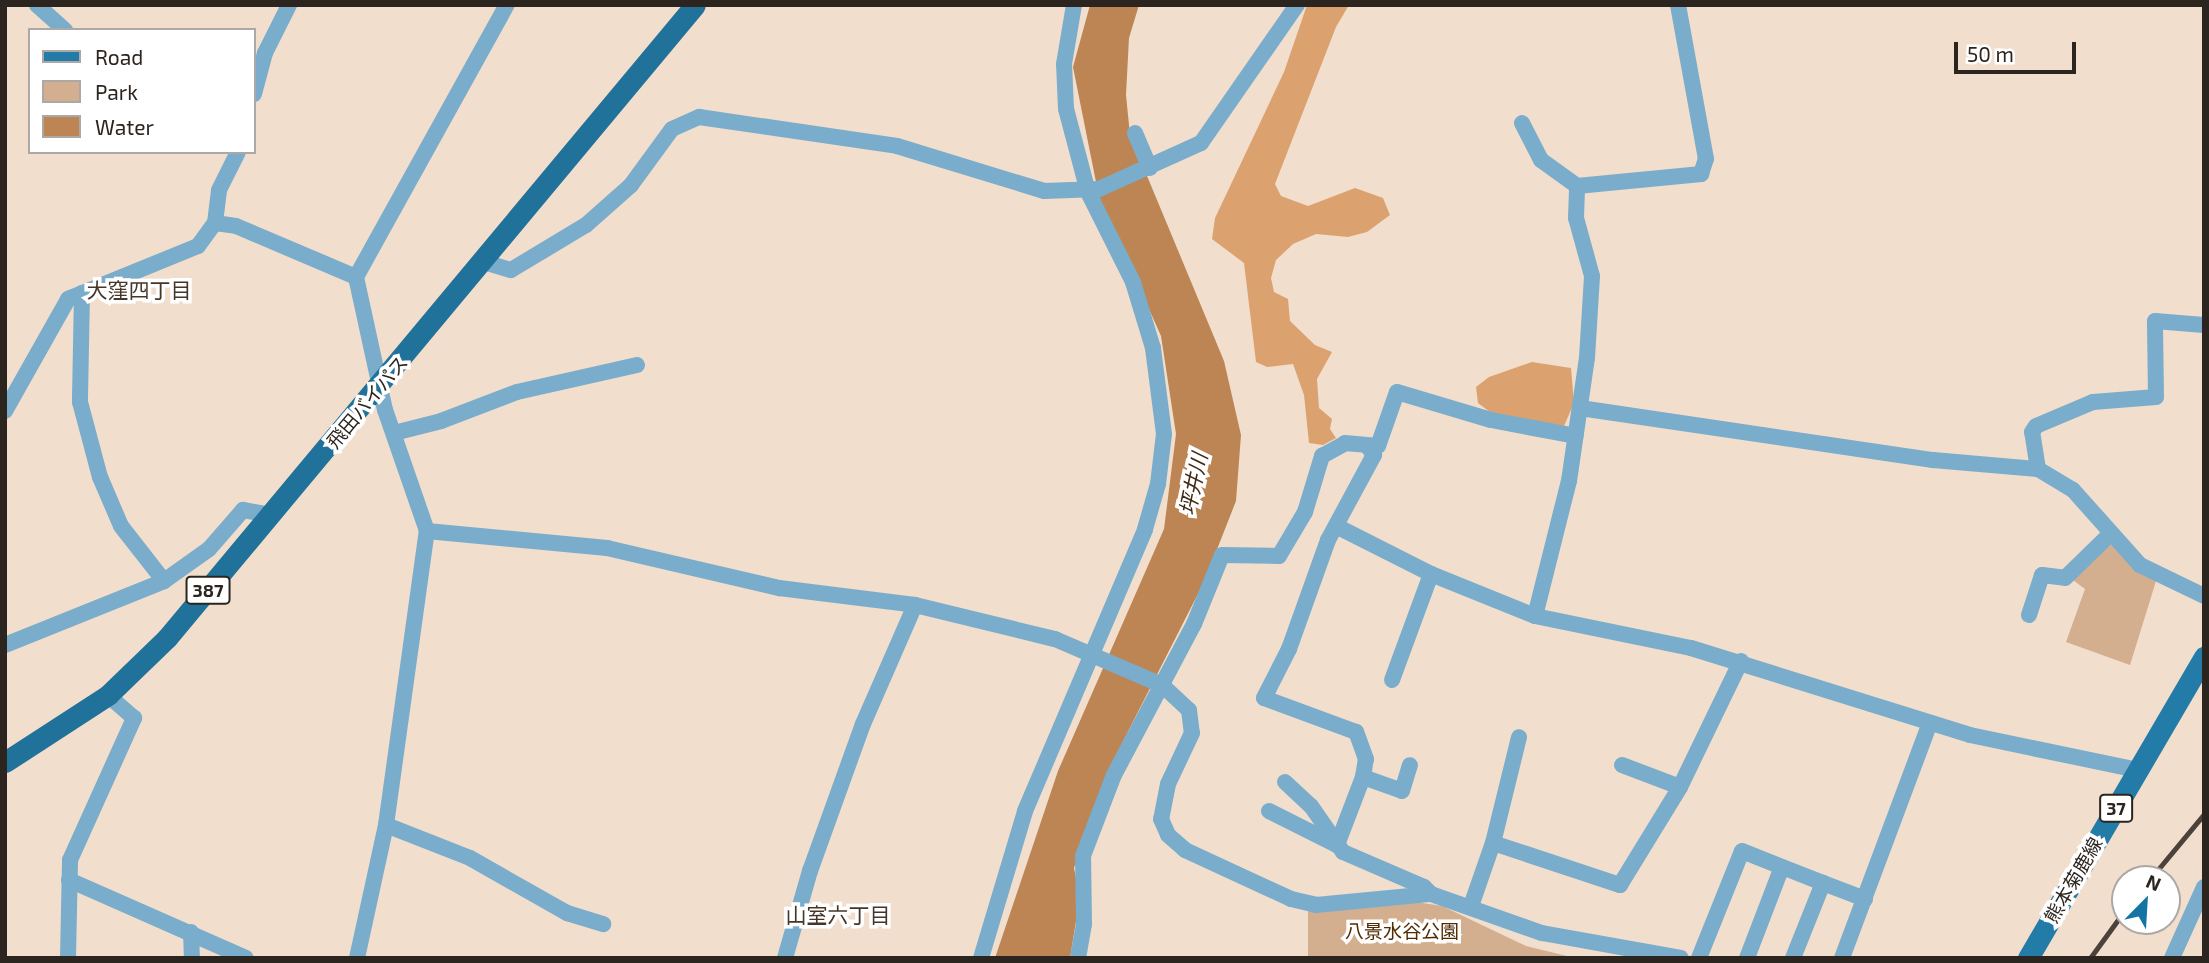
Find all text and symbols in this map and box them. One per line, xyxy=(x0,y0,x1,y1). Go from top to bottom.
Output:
legend xyxy=(28,28,256,154)
scale bar xyxy=(1957,28,2080,72)
text: 50 m xyxy=(1967,41,2014,66)
text: Road xyxy=(95,44,143,69)
text: Park xyxy=(95,79,138,104)
text: Water xyxy=(95,114,154,139)
district label: 大窪四丁目 xyxy=(87,277,191,303)
street label: 飛田バイパス xyxy=(322,351,412,453)
water label: 坪井川 xyxy=(1174,451,1212,517)
road number: 387 xyxy=(185,576,231,604)
road number: 37 xyxy=(2098,794,2134,822)
street label: 熊本菊鹿線 xyxy=(2039,833,2107,927)
north arrow xyxy=(2111,865,2181,935)
text: N xyxy=(2143,869,2165,895)
district label: 山室六丁目 xyxy=(786,902,890,928)
park label: 八景水谷公園 xyxy=(1345,920,1459,942)

